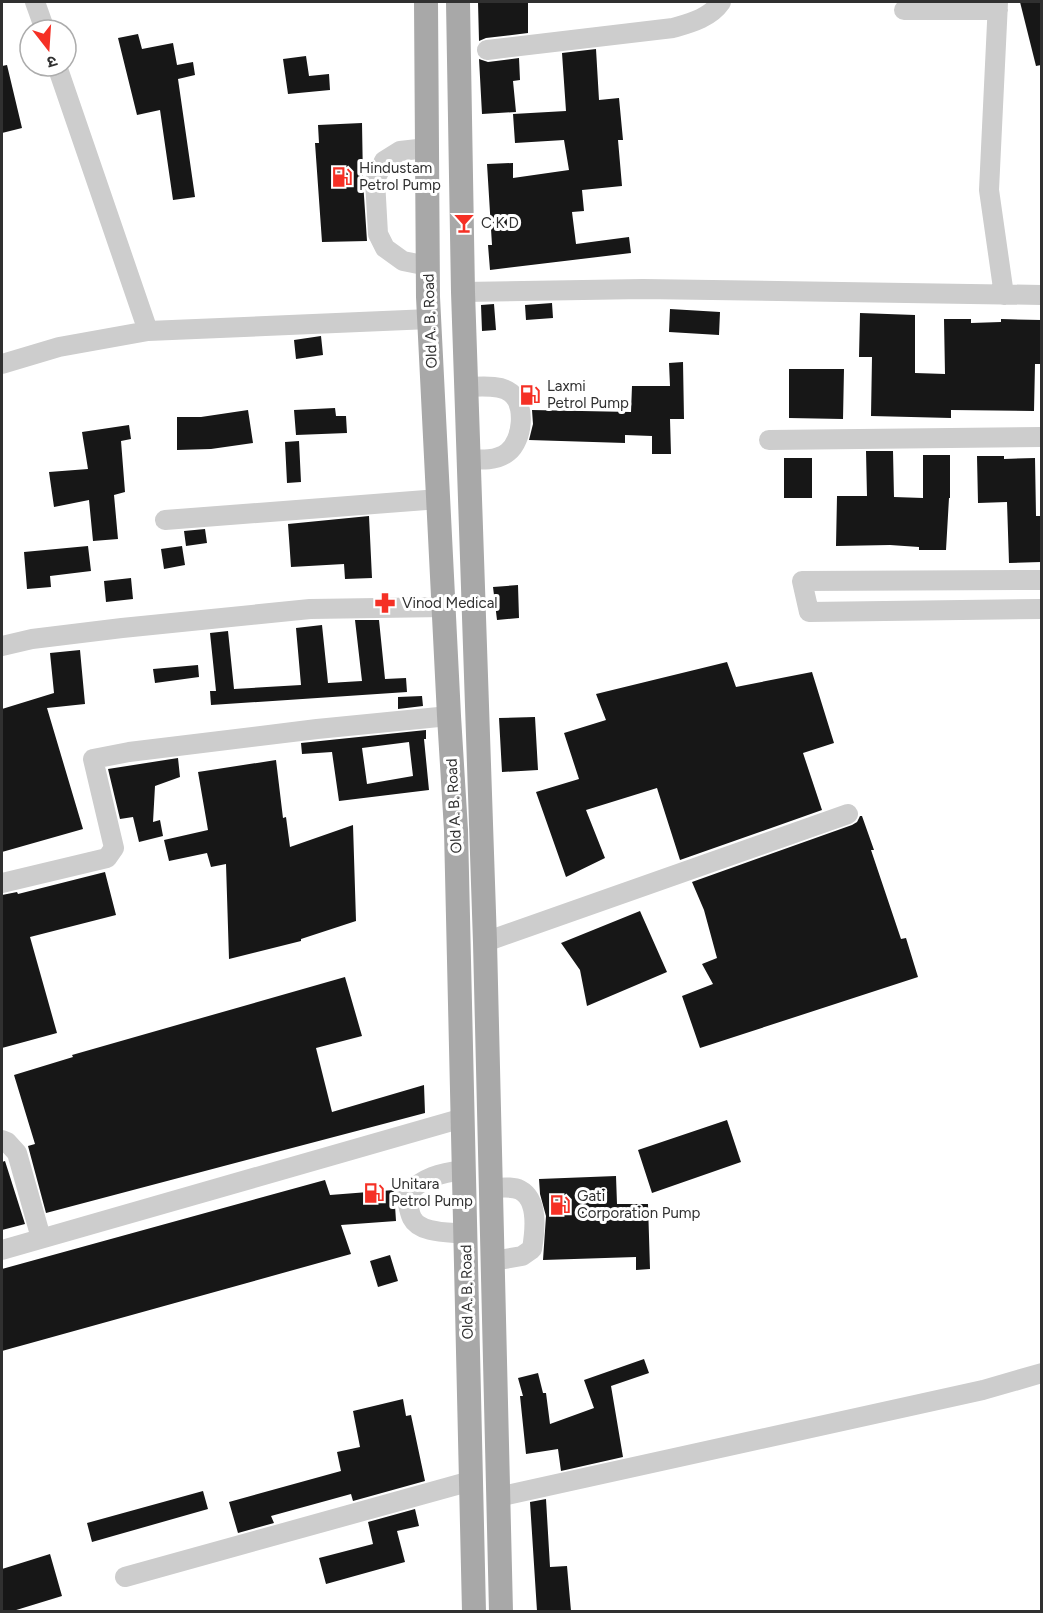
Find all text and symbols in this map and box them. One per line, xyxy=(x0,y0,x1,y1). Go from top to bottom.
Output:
north arrow xyxy=(18,18,78,78)
text: उ xyxy=(44,51,59,73)
place label: Hindustam Petrol Pump xyxy=(359,159,441,194)
fuel station icon: Hindustam Petrol Pump xyxy=(330,165,354,189)
bar icon: C K D xyxy=(452,211,476,235)
place label: C K D xyxy=(481,214,519,232)
street label: Old A. B. Road xyxy=(419,273,441,369)
place label: Laxmi Petrol Pump xyxy=(547,377,629,412)
fuel station icon: Laxmi Petrol Pump xyxy=(518,383,542,407)
pharmacy icon: Vinod Medical xyxy=(373,591,397,615)
place label: Vinod Medical xyxy=(402,594,498,612)
street label: Old A. B. Road xyxy=(443,758,465,854)
place label: Unitara Petrol Pump xyxy=(391,1175,473,1210)
fuel station icon: Unitara Petrol Pump xyxy=(362,1181,386,1205)
place label: Gati Corporation Pump xyxy=(577,1187,701,1222)
fuel station icon: Gati Corporation Pump xyxy=(548,1193,572,1217)
street label: Old A. B. Road xyxy=(457,1244,477,1340)

